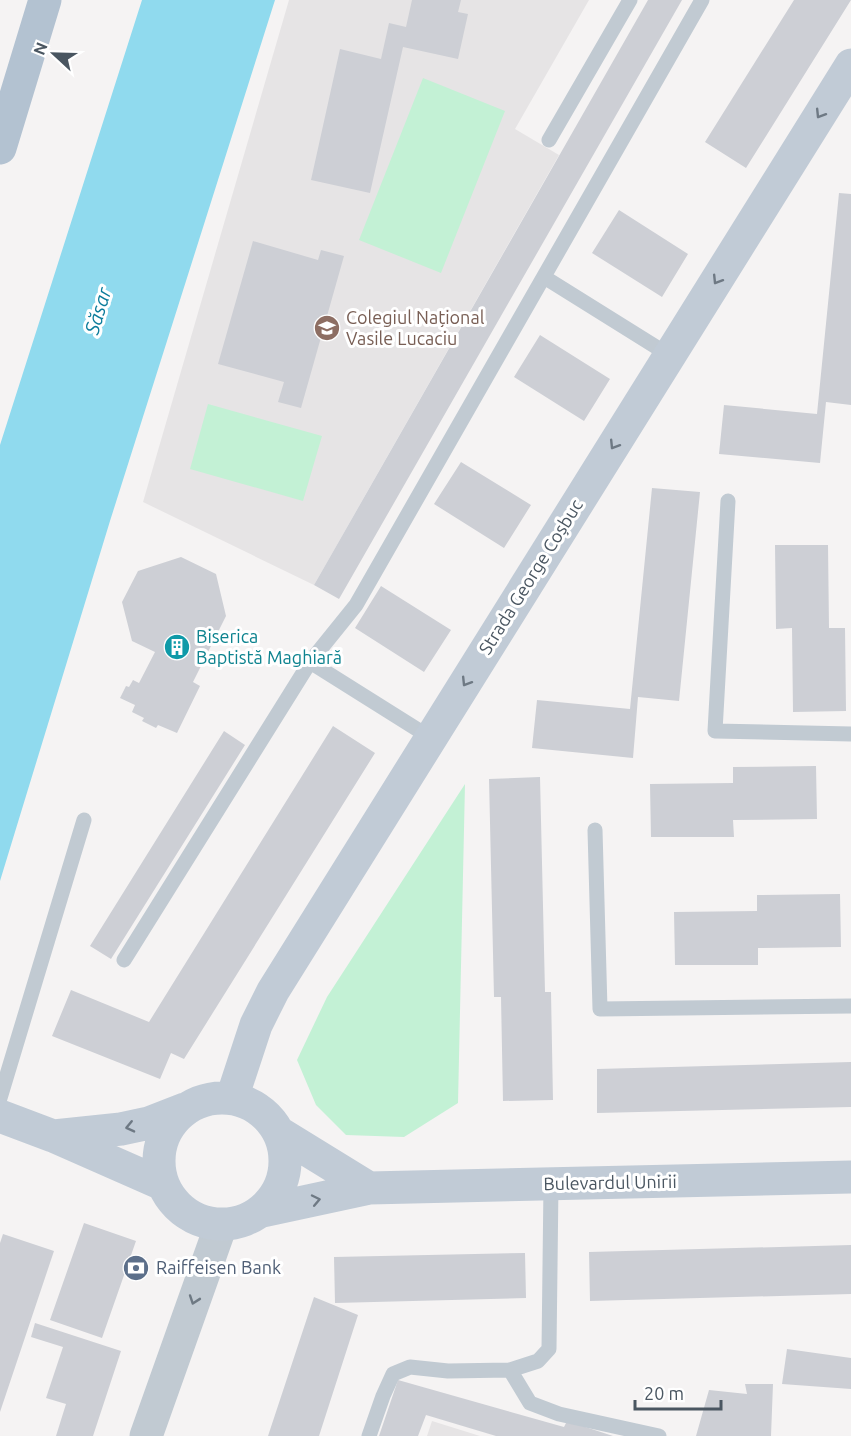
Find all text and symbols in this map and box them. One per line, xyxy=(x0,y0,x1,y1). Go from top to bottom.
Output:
north arrow xyxy=(24,24,84,84)
text: N xyxy=(30,39,51,57)
one-way arrow xyxy=(816,107,827,118)
one-way arrow xyxy=(713,273,724,284)
water label: Săsar xyxy=(79,283,116,338)
place label: Colegiul Național Vasile Lucaciu xyxy=(346,307,485,348)
school or university icon: Colegiul Național Vasile Lucaciu xyxy=(312,313,342,343)
one-way arrow xyxy=(609,439,621,449)
street label: Strada George Coșbuc xyxy=(474,495,586,658)
place label: Biserica Baptistă Maghiară xyxy=(196,626,342,667)
building icon: Biserica Baptistă Maghiară xyxy=(162,632,192,662)
one-way arrow xyxy=(462,675,473,686)
one-way arrow xyxy=(125,1120,135,1133)
street label: Bulevardul Unirii xyxy=(543,1171,677,1193)
one-way arrow xyxy=(310,1194,320,1207)
bank icon: Raiffeisen Bank xyxy=(121,1253,151,1283)
place label: Raiffeisen Bank xyxy=(156,1257,281,1277)
one-way arrow xyxy=(189,1294,202,1305)
scale bar xyxy=(635,1373,720,1411)
text: 20 m xyxy=(644,1383,684,1403)

